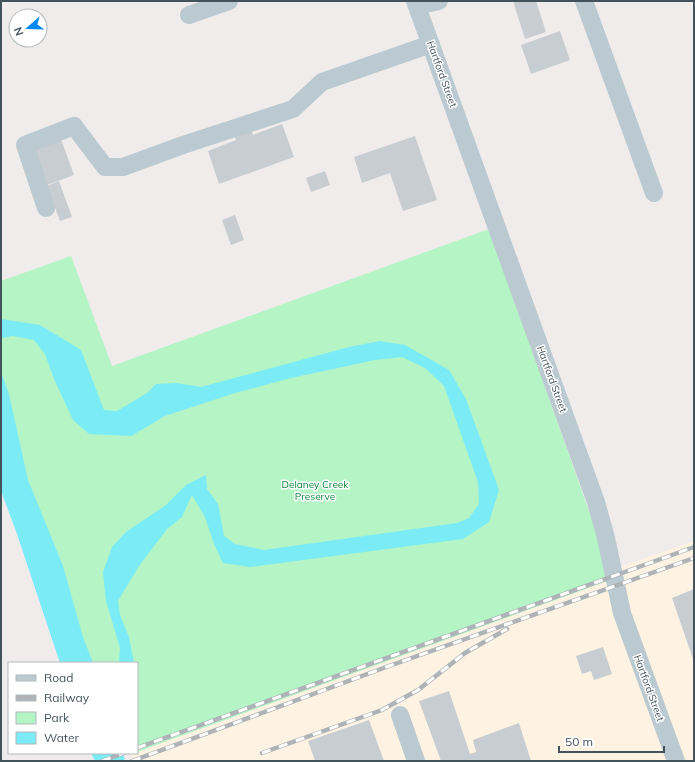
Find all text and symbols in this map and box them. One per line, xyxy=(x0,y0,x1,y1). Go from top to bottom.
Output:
north arrow xyxy=(8,8,48,48)
text: N xyxy=(11,25,27,38)
street label: Hartford Street xyxy=(424,39,460,110)
street label: Hartford Street xyxy=(534,344,570,415)
park label: Delaney Creek Preserve xyxy=(282,478,349,503)
street label: Hartford Street xyxy=(631,653,667,724)
legend xyxy=(8,662,138,754)
text: Road xyxy=(44,670,73,685)
text: Railway xyxy=(44,690,90,705)
text: Park xyxy=(44,710,70,725)
scale bar xyxy=(559,728,664,754)
text: Water xyxy=(44,730,80,745)
text: 50 m xyxy=(565,734,593,749)

